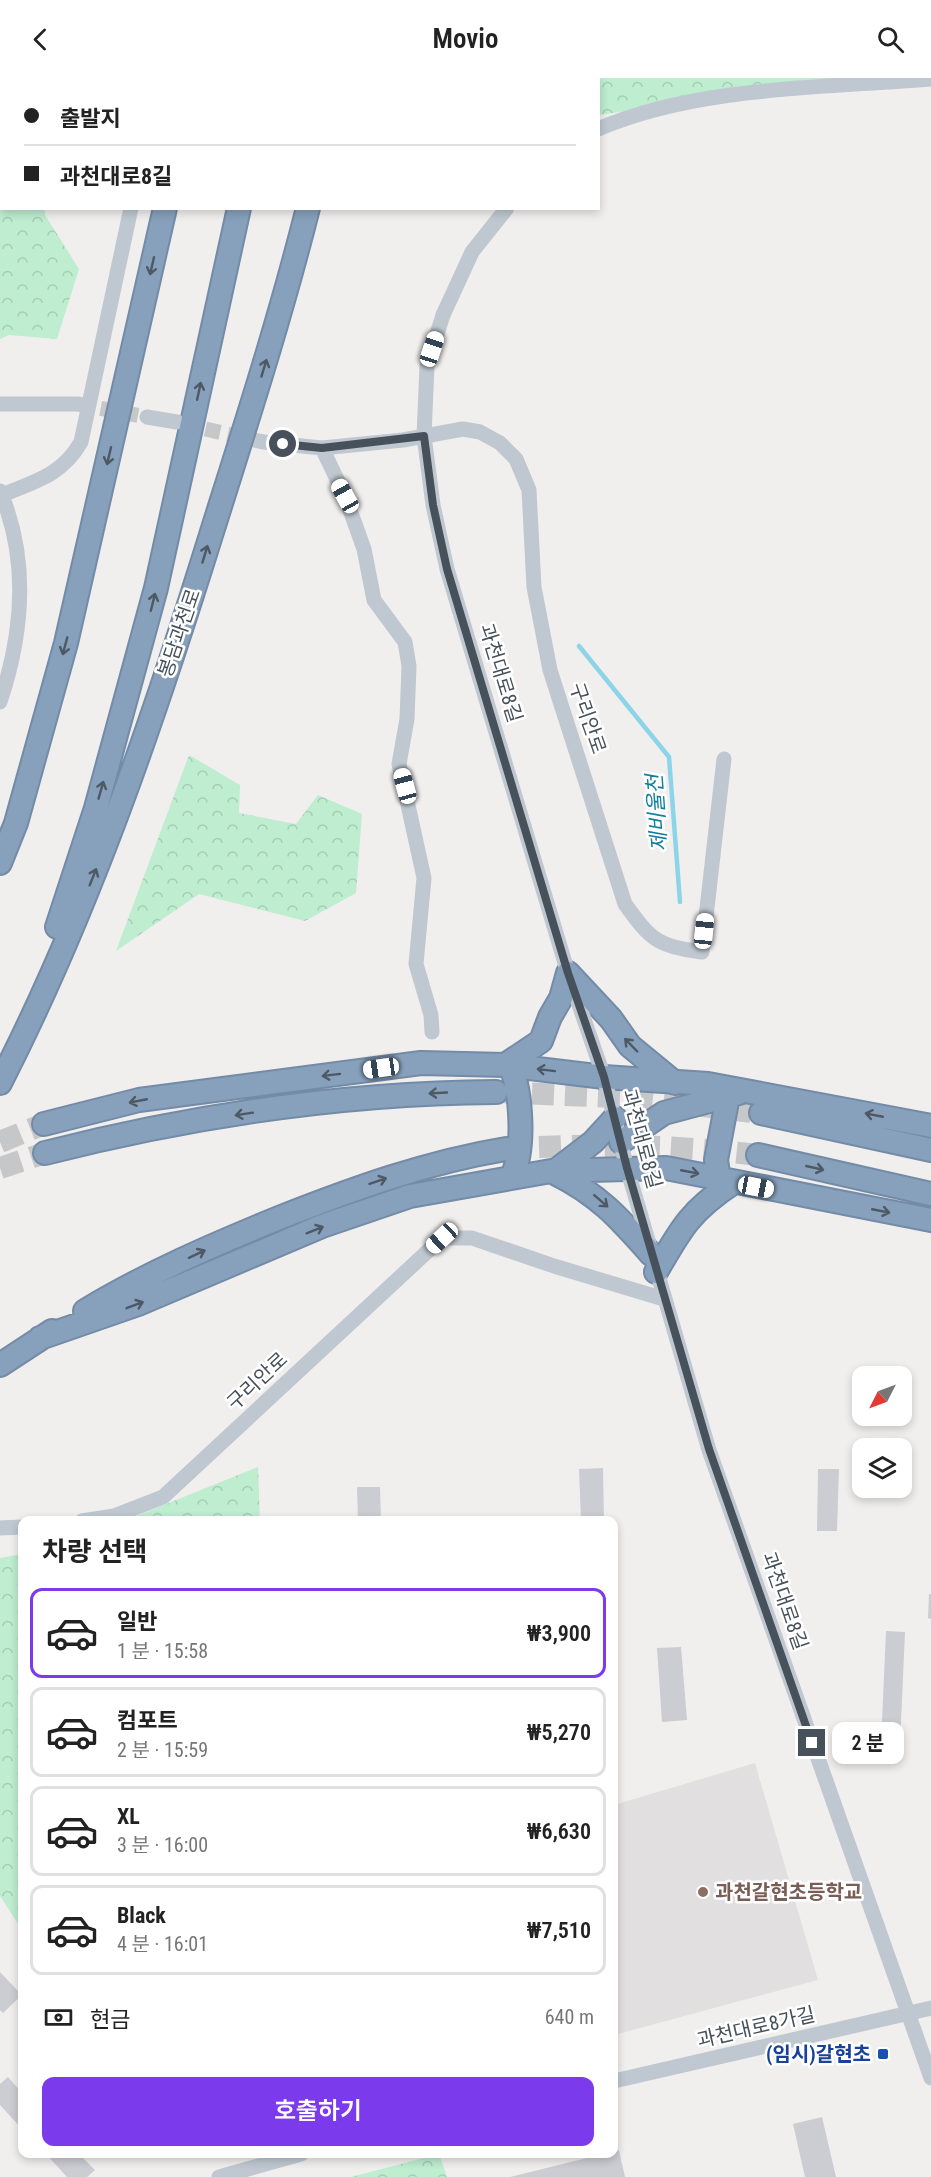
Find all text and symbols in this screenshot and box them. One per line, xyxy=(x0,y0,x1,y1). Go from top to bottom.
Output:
icon: back xyxy=(24,23,57,56)
text: Movio xyxy=(433,23,498,55)
icon: search xyxy=(874,23,907,56)
text: 출발지 xyxy=(60,106,121,131)
text: 과천대로8길 xyxy=(60,164,172,189)
one-way arrow xyxy=(145,256,157,275)
car xyxy=(418,329,446,369)
one-way arrow xyxy=(259,359,270,378)
one-way arrow xyxy=(194,382,205,401)
route start xyxy=(269,430,296,457)
one-way arrow xyxy=(102,446,114,465)
car xyxy=(328,476,362,516)
one-way arrow xyxy=(200,545,211,564)
street label: 봉담과천로 xyxy=(153,586,205,680)
one-way arrow xyxy=(147,593,159,612)
street label: 과천대로8길 xyxy=(475,621,527,725)
one-way arrow xyxy=(59,636,71,655)
street label: 구리안로 xyxy=(565,679,611,757)
car xyxy=(392,766,418,806)
water label: 제비울천 xyxy=(642,771,672,852)
one-way arrow xyxy=(96,781,107,800)
one-way arrow xyxy=(88,868,99,886)
car xyxy=(693,912,715,950)
one-way arrow xyxy=(623,1038,638,1053)
car xyxy=(362,1057,400,1079)
one-way arrow xyxy=(536,1064,556,1075)
one-way arrow xyxy=(322,1070,341,1081)
street label: 과천대로8길 xyxy=(617,1087,667,1191)
one-way arrow xyxy=(428,1088,448,1099)
one-way arrow xyxy=(129,1096,148,1107)
one-way arrow xyxy=(864,1108,883,1120)
one-way arrow xyxy=(234,1109,254,1120)
one-way arrow xyxy=(805,1163,824,1174)
one-way arrow xyxy=(680,1167,699,1178)
one-way arrow xyxy=(368,1174,387,1185)
car xyxy=(737,1175,775,1199)
one-way arrow xyxy=(593,1194,608,1208)
one-way arrow xyxy=(871,1206,891,1217)
car xyxy=(423,1219,461,1257)
one-way arrow xyxy=(305,1224,323,1235)
one-way arrow xyxy=(188,1247,206,1259)
one-way arrow xyxy=(125,1298,144,1309)
street label: 구리안로 xyxy=(222,1347,292,1415)
north arrow xyxy=(852,1366,912,1426)
map controls xyxy=(852,1366,912,1498)
button: layers xyxy=(852,1438,912,1498)
text: 차량 선택 xyxy=(42,1536,148,1568)
street label: 과천대로8길 xyxy=(757,1549,813,1653)
icon: car xyxy=(45,1606,99,1660)
text: 일반 xyxy=(117,1609,157,1634)
text: ₩3,900 xyxy=(526,1621,591,1646)
text: 1 분 · 15:58 xyxy=(117,1639,208,1663)
icon: car xyxy=(45,1705,99,1759)
text: 컴포트 xyxy=(117,1708,178,1733)
text: ₩5,270 xyxy=(526,1720,591,1745)
callout: 2 분 xyxy=(833,1722,905,1764)
route end xyxy=(798,1729,825,1756)
text: 2 분 xyxy=(851,1731,885,1755)
text: 2 분 · 15:59 xyxy=(117,1738,208,1762)
icon: car xyxy=(45,1804,99,1858)
text: XL xyxy=(117,1804,140,1829)
text: ₩6,630 xyxy=(526,1819,591,1844)
text: 3 분 · 16:00 xyxy=(117,1833,208,1857)
place label: 과천갈현초등학교 xyxy=(715,1880,862,1904)
marker: 과천갈현초등학교 xyxy=(696,1885,710,1899)
icon: car xyxy=(45,1903,99,1957)
text: Black xyxy=(117,1903,166,1928)
text: ₩7,510 xyxy=(526,1918,591,1943)
text: 4 분 · 16:01 xyxy=(117,1932,208,1956)
icon: cash xyxy=(42,2001,75,2034)
street label: 과천대로8가길 xyxy=(695,2002,817,2052)
text: 640 m xyxy=(545,2005,594,2029)
text: 현금 xyxy=(90,2007,130,2032)
place label: (임시)갈현초 xyxy=(766,2042,871,2066)
marker: (임시)갈현초 xyxy=(876,2047,890,2061)
button: 호출하기 xyxy=(42,2077,594,2146)

